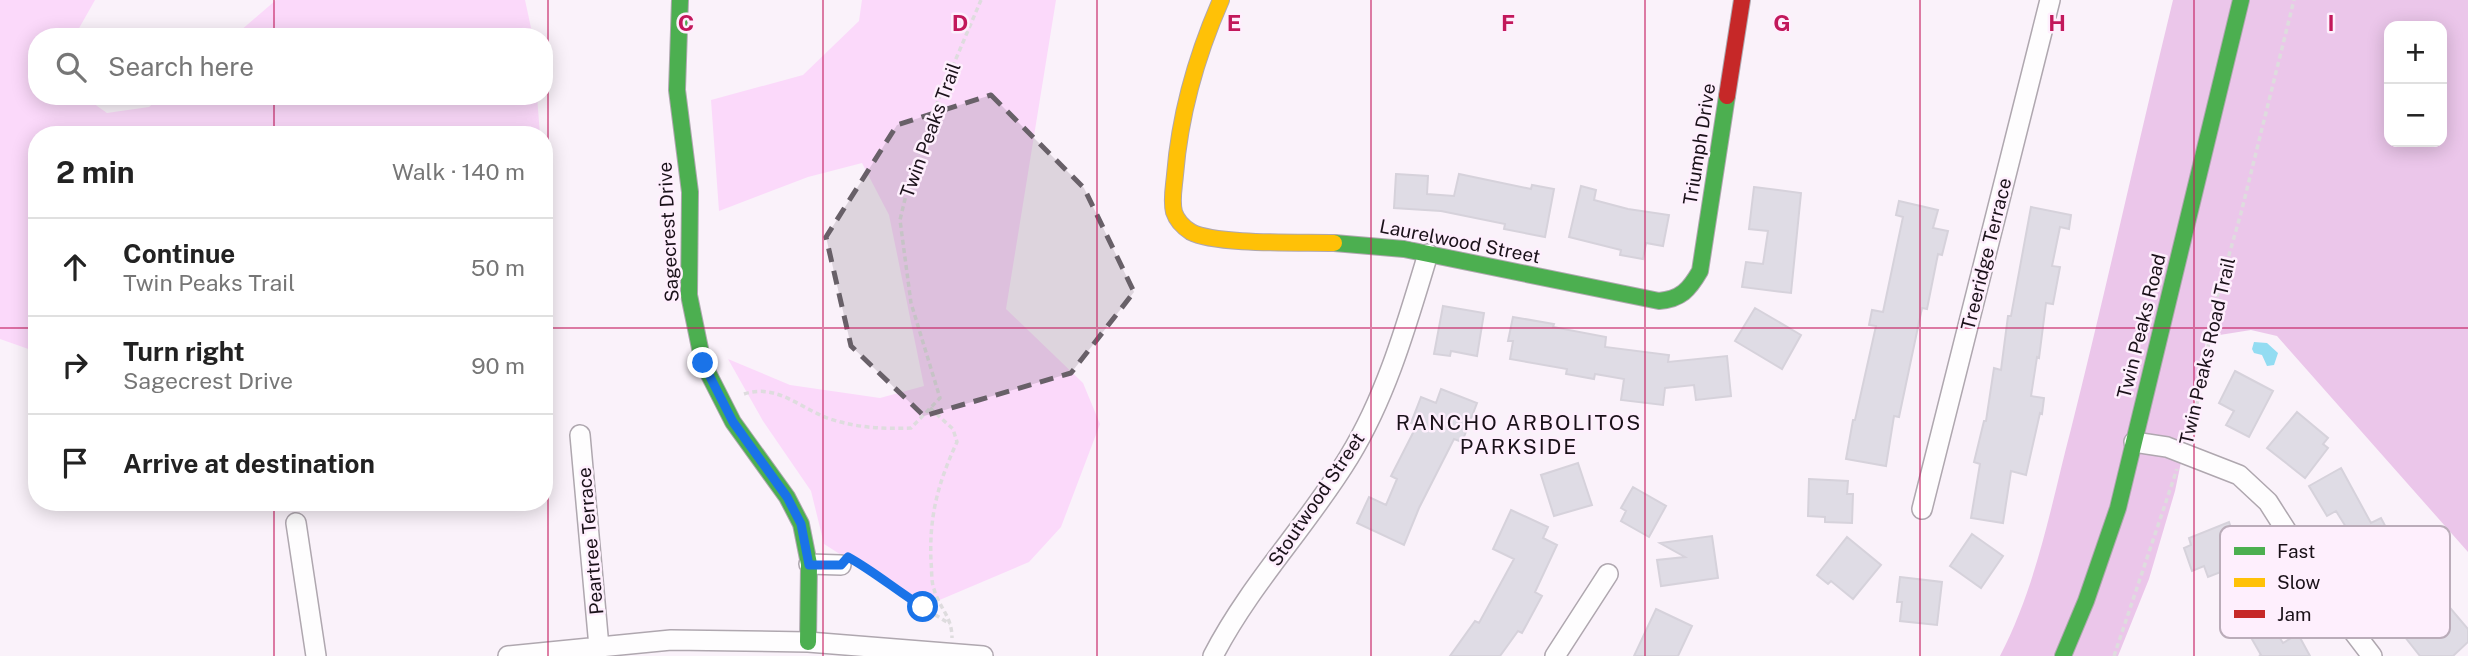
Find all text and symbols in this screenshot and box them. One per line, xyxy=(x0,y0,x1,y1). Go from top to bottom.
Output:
text: C xyxy=(678,9,694,36)
text: D xyxy=(952,9,968,36)
text: E xyxy=(1227,9,1241,36)
text: F xyxy=(1501,9,1515,36)
text: G xyxy=(1773,9,1791,36)
text: H xyxy=(2048,9,2066,36)
text: I xyxy=(2327,9,2335,36)
map controls xyxy=(2384,21,2447,147)
button: + xyxy=(2384,21,2447,84)
search box xyxy=(28,28,553,105)
icon: search xyxy=(52,48,90,86)
text: Search here xyxy=(108,51,254,82)
street label: Twin Peaks Trail xyxy=(895,59,965,201)
street label: Triumph Drive xyxy=(1679,82,1719,206)
button: − xyxy=(2384,84,2447,147)
text: 2 min xyxy=(56,154,135,190)
text: Walk · 140 m xyxy=(392,158,525,185)
street label: Sagecrest Drive xyxy=(653,161,683,303)
street label: Treeridge Terrace xyxy=(1956,175,2016,333)
street label: Laurelwood Street xyxy=(1378,215,1542,267)
text: Continue xyxy=(123,238,235,269)
icon: ahead xyxy=(56,248,94,286)
street label: Twin Peaks Road xyxy=(2112,251,2170,401)
text: 50 m xyxy=(471,254,525,281)
street label: Twin Peaks Road Trail xyxy=(2175,255,2239,447)
text: Twin Peaks Trail xyxy=(123,269,295,296)
text: Turn right xyxy=(123,336,245,367)
icon: right xyxy=(56,346,94,384)
route end xyxy=(687,347,718,378)
text: 90 m xyxy=(471,352,525,379)
text: Sagecrest Drive xyxy=(123,367,293,394)
district label: RANCHO ARBOLITOS PARKSIDE xyxy=(1396,410,1642,459)
street label: Stoutwood Street xyxy=(1263,428,1369,570)
icon: arrive xyxy=(56,444,94,482)
text: Arrive at destination xyxy=(123,448,375,479)
street label: Peartree Terrace xyxy=(573,466,607,616)
legend xyxy=(2220,526,2450,638)
text: Fast xyxy=(2277,540,2315,562)
text: Slow xyxy=(2277,571,2321,593)
route start xyxy=(907,591,938,622)
text: Jam xyxy=(2277,603,2311,625)

